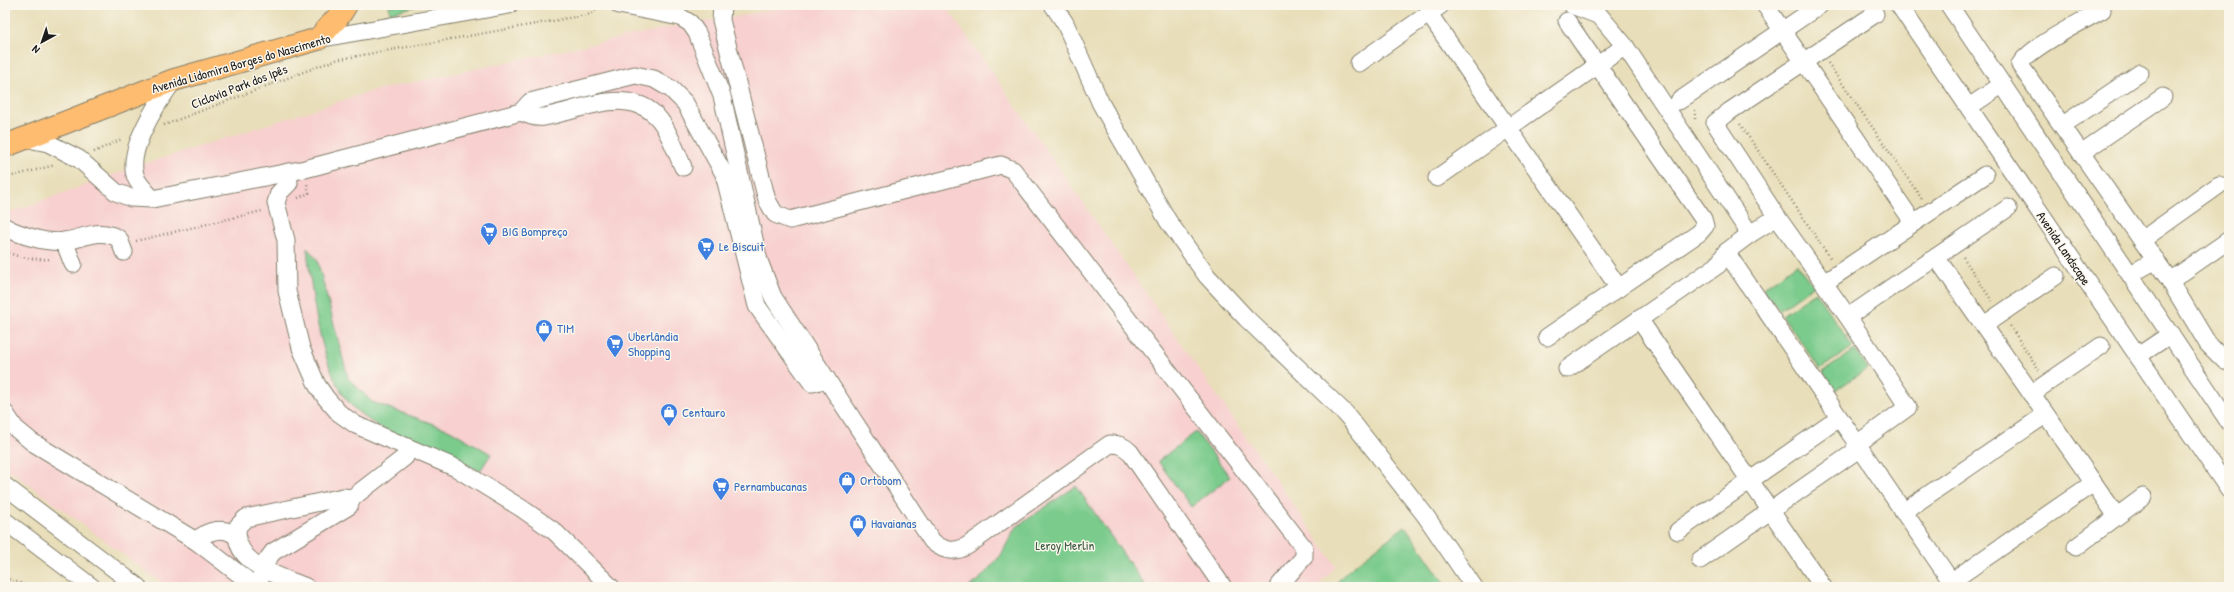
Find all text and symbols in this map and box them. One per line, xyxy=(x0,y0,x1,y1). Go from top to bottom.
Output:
north arrow xyxy=(22,22,62,62)
street label: Avenida Lidomira Borges do Nascimento xyxy=(149,29,333,97)
text: N xyxy=(29,42,42,57)
street label: Ciclovia Park dos Ipês xyxy=(188,59,290,113)
street label: Avenida Landscape xyxy=(2033,208,2095,288)
supermarket icon: BIG Bompreço xyxy=(479,221,499,246)
place label: BIG Bompreço xyxy=(502,222,568,240)
supermarket icon: Le Biscuit xyxy=(696,236,716,261)
place label: Le Biscuit xyxy=(719,237,765,255)
shop icon: TIM xyxy=(534,318,554,343)
place label: TIM xyxy=(557,319,574,337)
place label: Uberlândia Shopping xyxy=(628,327,678,360)
supermarket icon: Uberlândia Shopping xyxy=(605,333,625,358)
shop icon: Centauro xyxy=(659,402,679,427)
place label: Centauro xyxy=(682,403,725,421)
shop icon: Ortobom xyxy=(837,470,857,495)
place label: Ortobom xyxy=(860,471,902,489)
supermarket icon: Pernambucanas xyxy=(711,476,731,501)
place label: Pernambucanas xyxy=(734,477,807,495)
shop icon: Havaianas xyxy=(848,513,868,538)
place label: Havaianas xyxy=(871,514,916,532)
park label: Leroy Merlin xyxy=(1036,536,1095,554)

